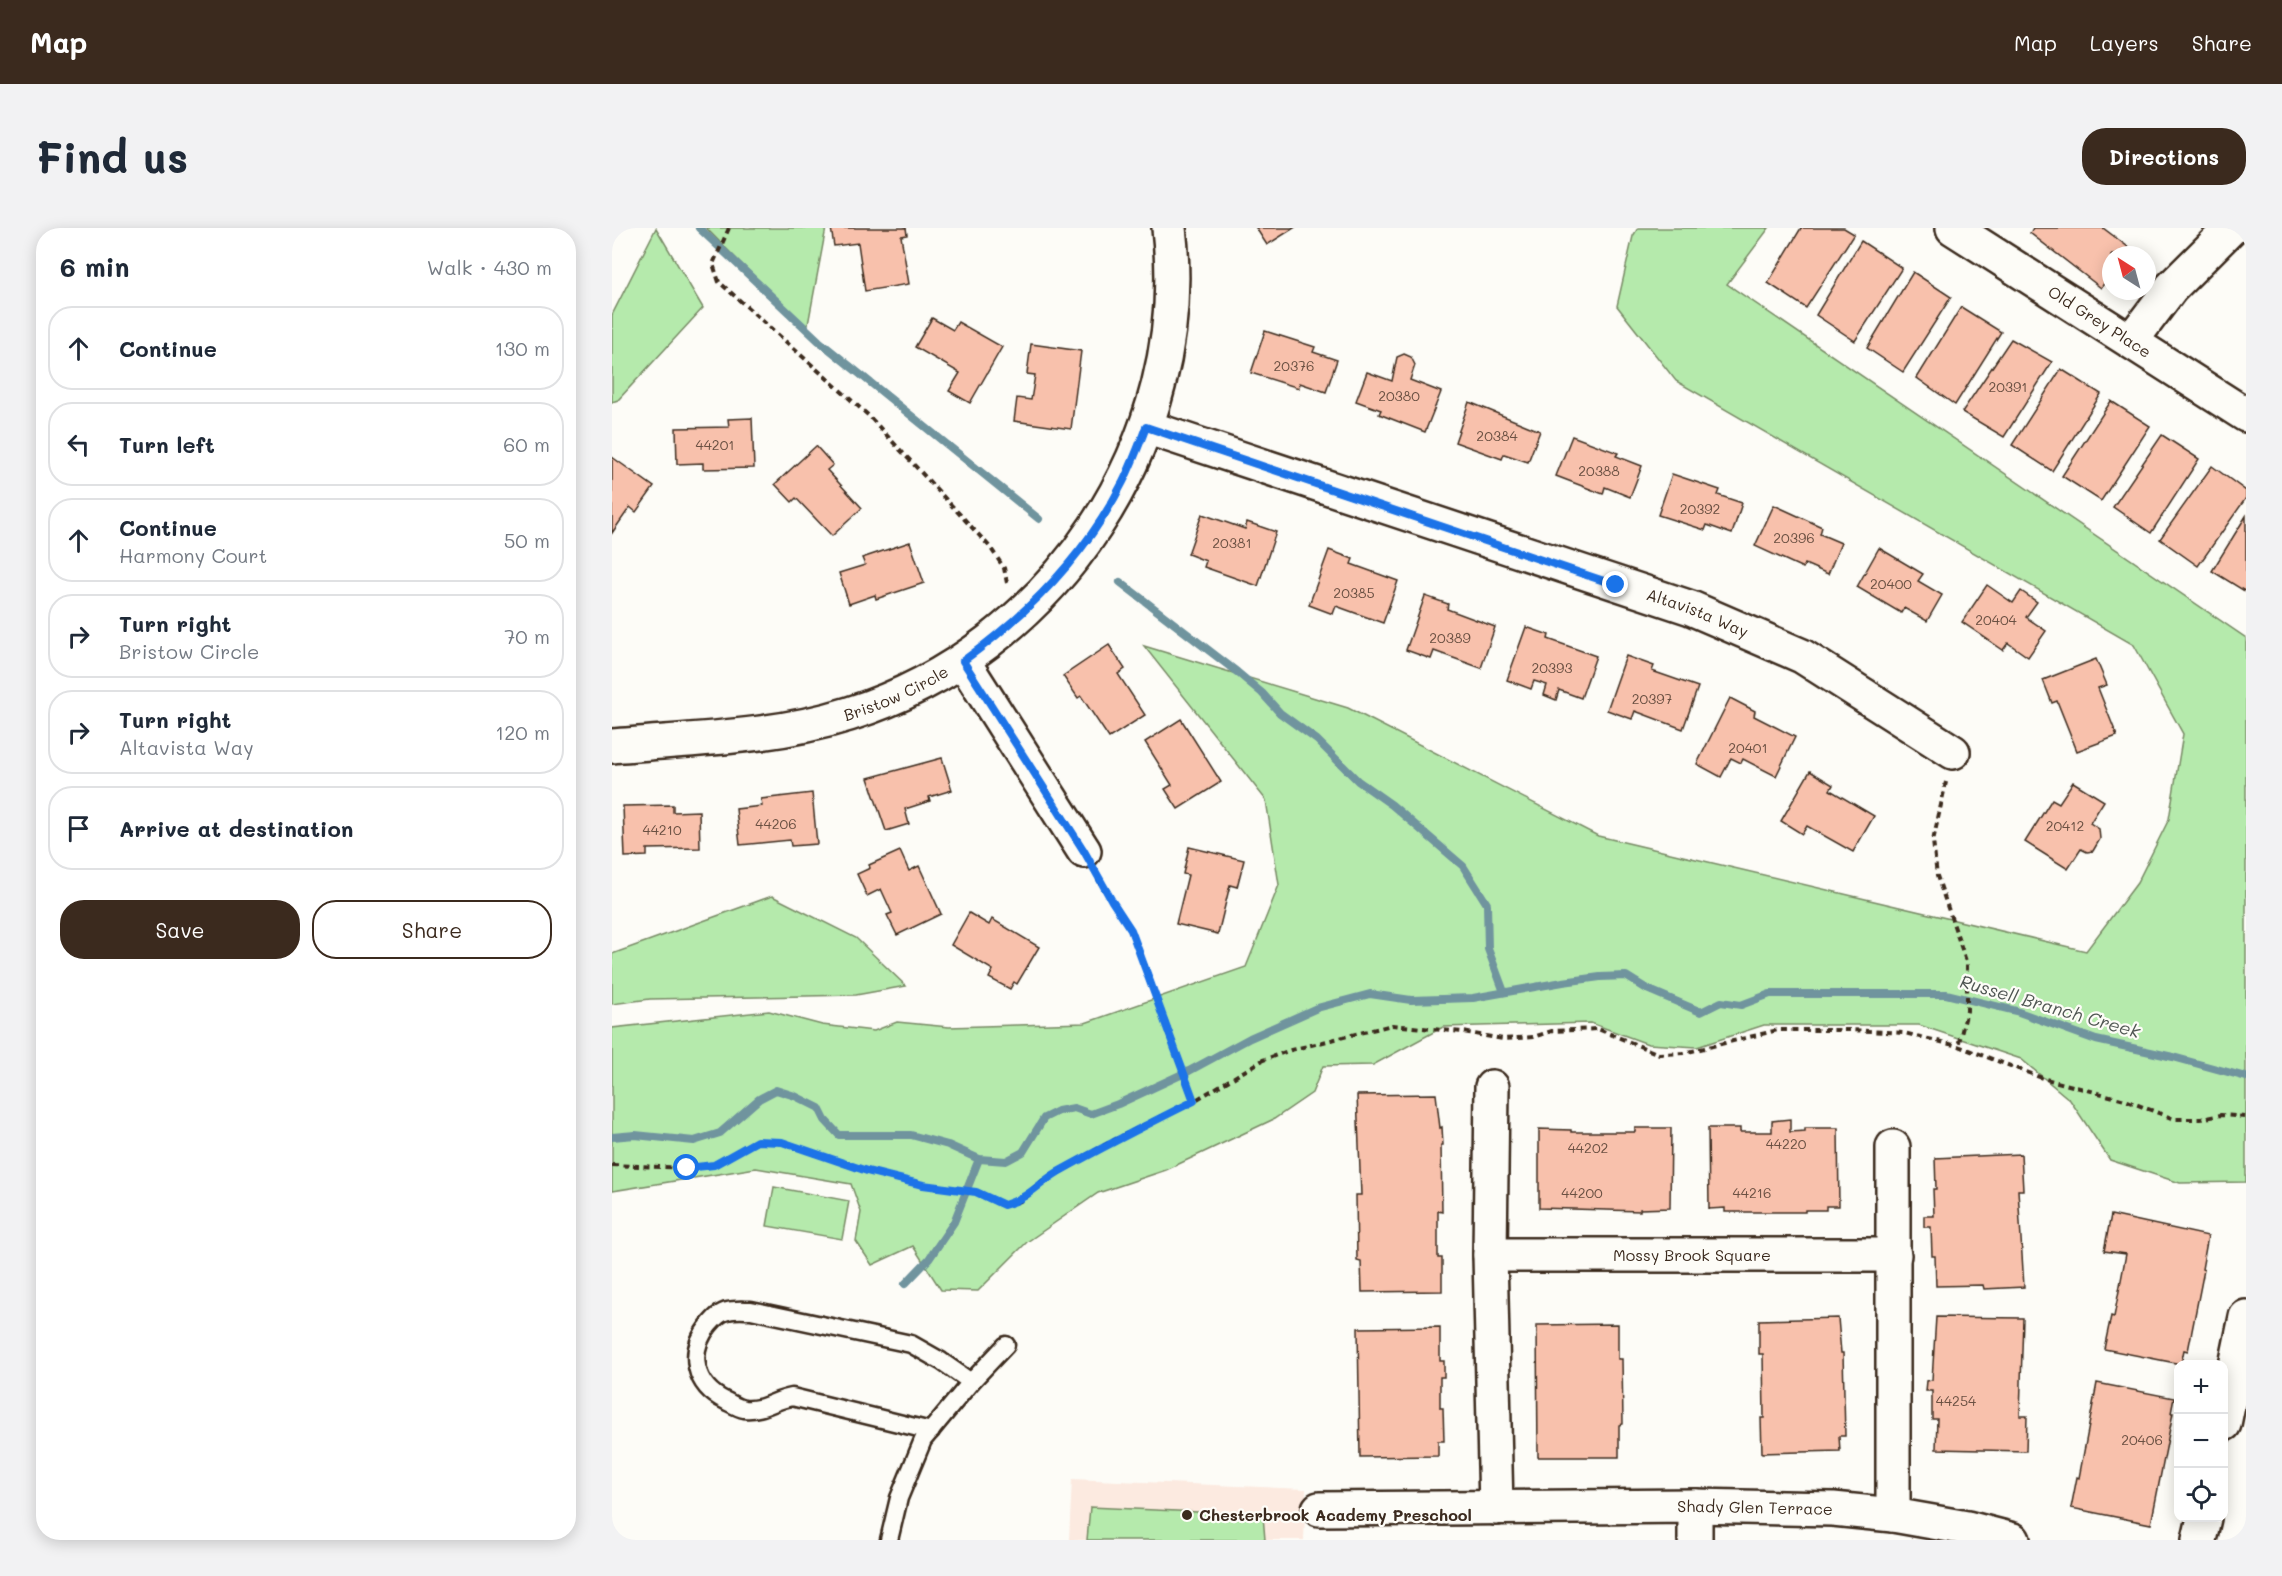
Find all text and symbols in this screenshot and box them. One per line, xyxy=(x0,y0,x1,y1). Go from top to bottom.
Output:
text: Map xyxy=(30,24,87,60)
text: Map xyxy=(2014,29,2057,56)
text: Layers xyxy=(2090,29,2159,56)
text: Share xyxy=(2192,29,2252,56)
button: Directions xyxy=(2082,128,2246,185)
text: Find us xyxy=(36,129,188,184)
north arrow xyxy=(2102,246,2156,300)
text: 6 min xyxy=(60,250,129,284)
text: Walk · 430 m xyxy=(427,254,552,280)
street label: Old Grey Place xyxy=(2044,280,2155,362)
icon: ahead xyxy=(62,332,95,365)
text: Continue xyxy=(119,334,217,363)
text: 130 m xyxy=(495,335,550,361)
house number: 20376 xyxy=(1274,356,1314,375)
house number: 20391 xyxy=(1988,377,2028,396)
house number: 20380 xyxy=(1378,386,1420,405)
house number: 20384 xyxy=(1476,426,1518,445)
icon: left xyxy=(62,428,95,461)
text: Turn left xyxy=(119,430,215,459)
text: 60 m xyxy=(503,431,550,457)
house number: 44201 xyxy=(695,435,735,454)
house number: 20388 xyxy=(1578,461,1620,480)
house number: 20392 xyxy=(1680,499,1720,518)
text: Continue xyxy=(119,513,217,542)
icon: ahead xyxy=(62,524,95,557)
text: 50 m xyxy=(504,527,550,553)
house number: 20396 xyxy=(1773,528,1815,547)
house number: 20381 xyxy=(1212,533,1252,552)
text: Harmony Court xyxy=(119,542,267,568)
route end xyxy=(1602,571,1628,597)
house number: 20400 xyxy=(1870,574,1912,593)
house number: 20385 xyxy=(1333,583,1375,602)
street label: Altavista Way xyxy=(1644,583,1752,642)
text: Turn right xyxy=(119,609,231,638)
house number: 20404 xyxy=(1975,610,2018,629)
icon: right xyxy=(62,620,95,653)
text: 70 m xyxy=(504,623,550,649)
house number: 20389 xyxy=(1429,628,1471,647)
text: Bristow Circle xyxy=(119,638,259,664)
house number: 20393 xyxy=(1531,658,1573,677)
street label: Bristow Circle xyxy=(841,660,952,725)
house number: 20397 xyxy=(1632,689,1673,708)
text: Turn right xyxy=(119,705,231,734)
icon: right xyxy=(62,716,95,749)
text: 120 m xyxy=(495,719,550,745)
text: Altavista Way xyxy=(119,734,254,760)
house number: 20401 xyxy=(1728,738,1768,757)
icon: arrive xyxy=(62,812,95,845)
text: Arrive at destination xyxy=(119,814,354,843)
house number: 44206 xyxy=(755,814,797,833)
house number: 20412 xyxy=(2046,816,2084,835)
house number: 44210 xyxy=(642,820,682,839)
button: Save xyxy=(60,900,300,959)
button: Share xyxy=(312,900,552,959)
water label: Russell Branch Creek xyxy=(1957,969,2144,1043)
house number: 44220 xyxy=(1766,1134,1807,1153)
house number: 44202 xyxy=(1568,1138,1608,1157)
route start xyxy=(673,1154,699,1180)
house number: 44200 xyxy=(1561,1183,1603,1202)
house number: 44216 xyxy=(1733,1183,1771,1202)
street label: Mossy Brook Square xyxy=(1613,1244,1771,1265)
map controls xyxy=(2174,1360,2228,1522)
button: + xyxy=(2174,1360,2228,1414)
house number: 44254 xyxy=(1936,1391,1977,1410)
button: − xyxy=(2174,1414,2228,1468)
house number: 20406 xyxy=(2121,1430,2163,1449)
button: locate xyxy=(2174,1468,2228,1522)
street label: Shady Glen Terrace xyxy=(1677,1495,1833,1519)
place label: Chesterbrook Academy Preschool xyxy=(1199,1504,1472,1525)
marker: Chesterbrook Academy Preschool xyxy=(1180,1508,1194,1522)

